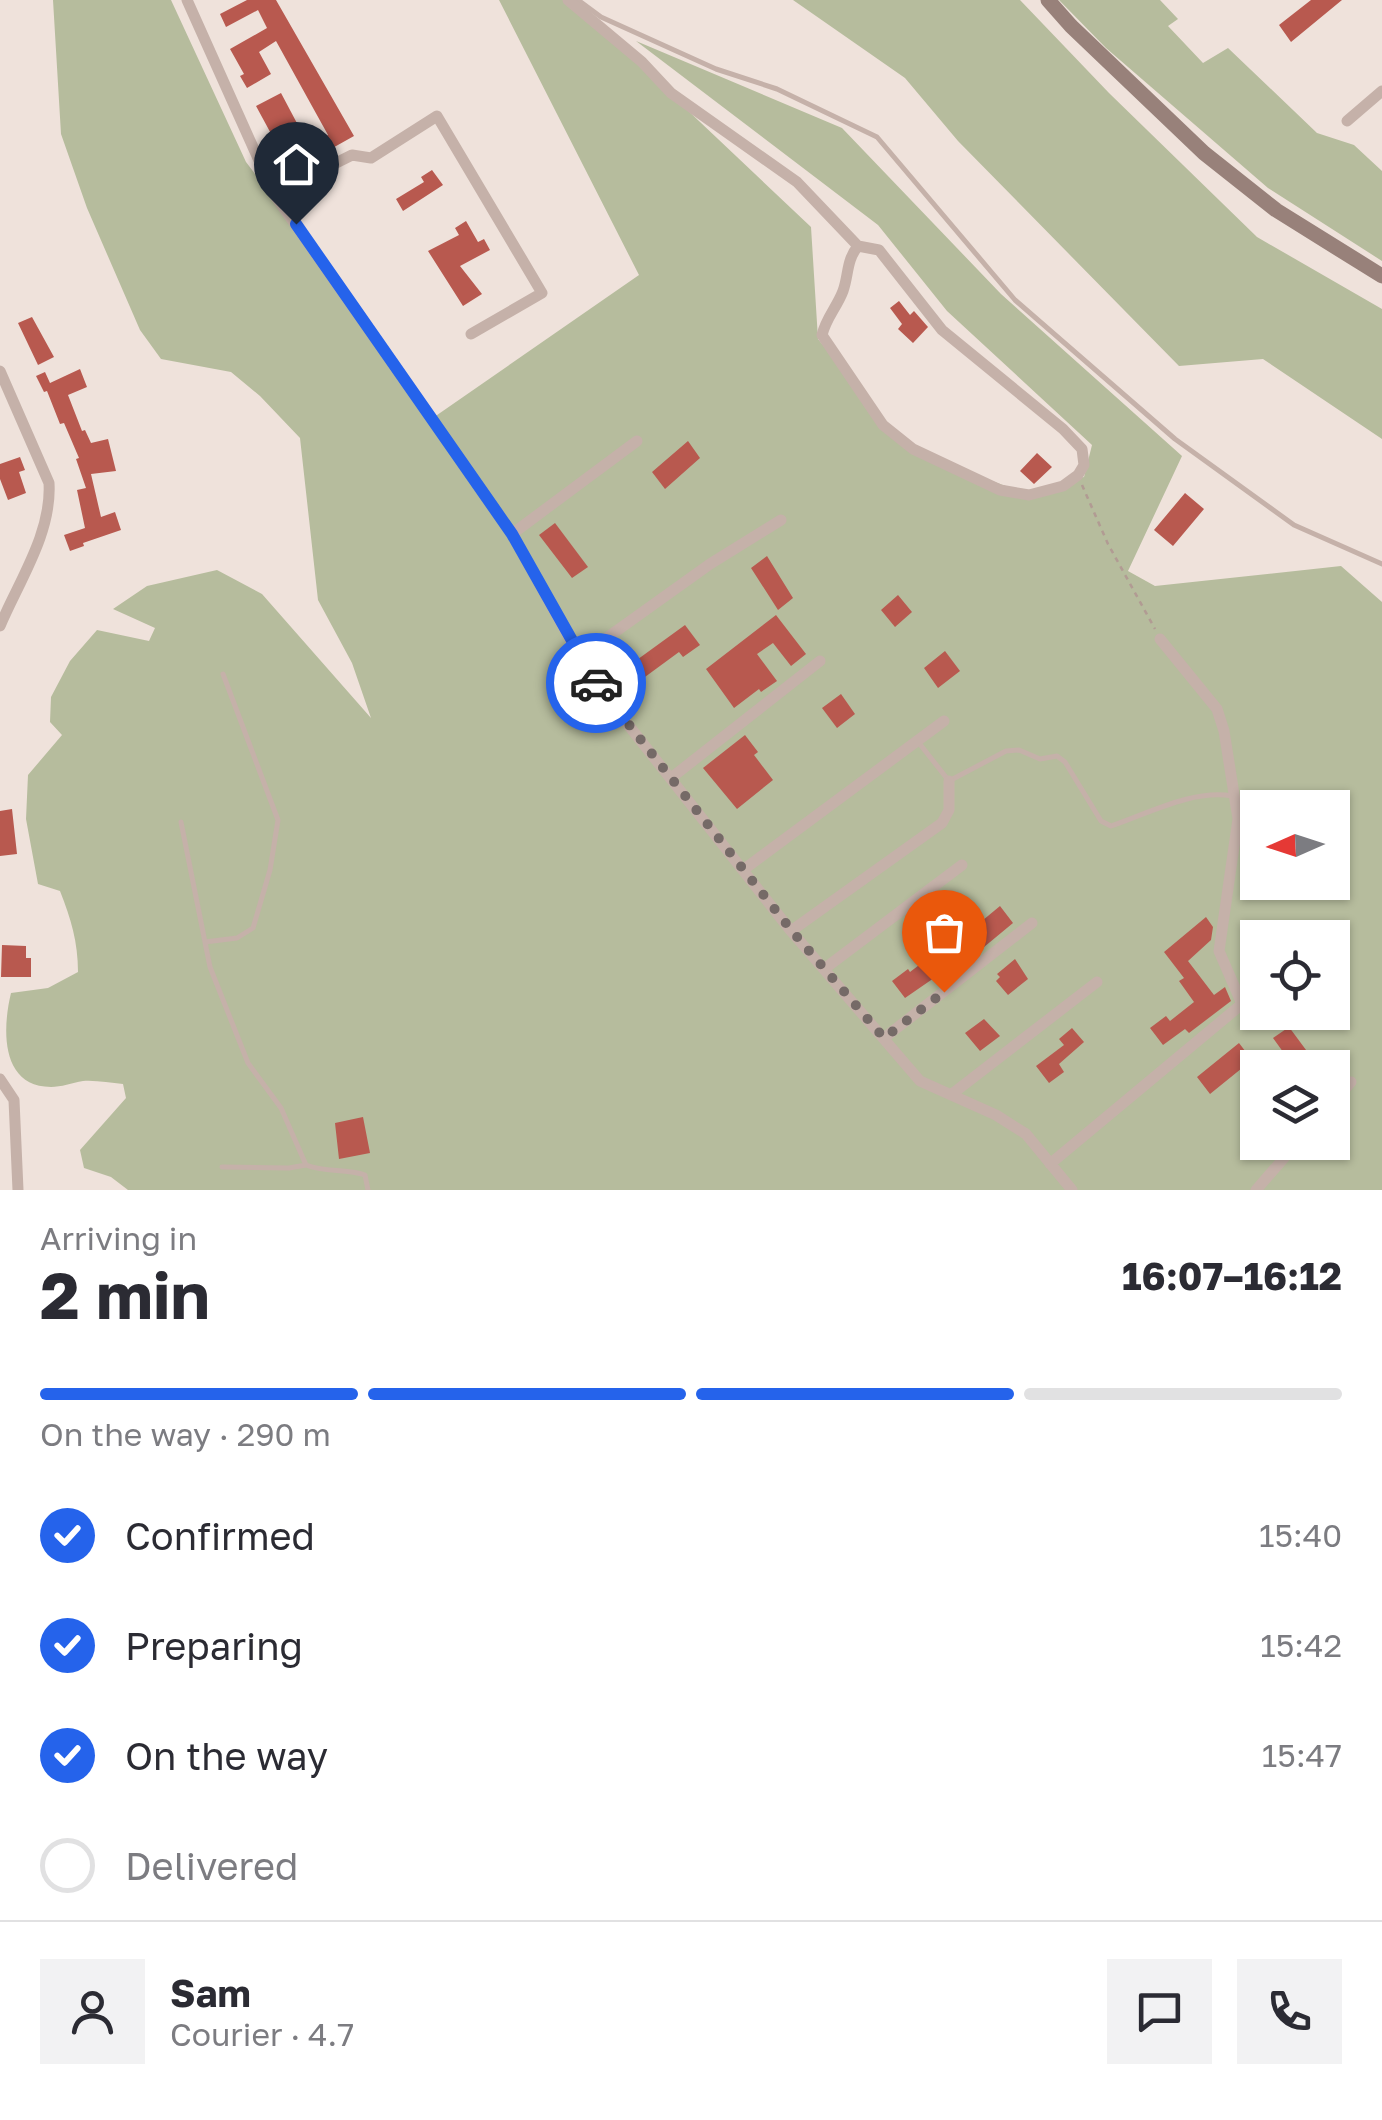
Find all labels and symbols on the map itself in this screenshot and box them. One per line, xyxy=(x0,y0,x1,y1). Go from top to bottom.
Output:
pin xyxy=(254,122,339,225)
courier xyxy=(546,633,646,733)
north arrow xyxy=(1240,790,1350,900)
pin xyxy=(902,890,987,993)

